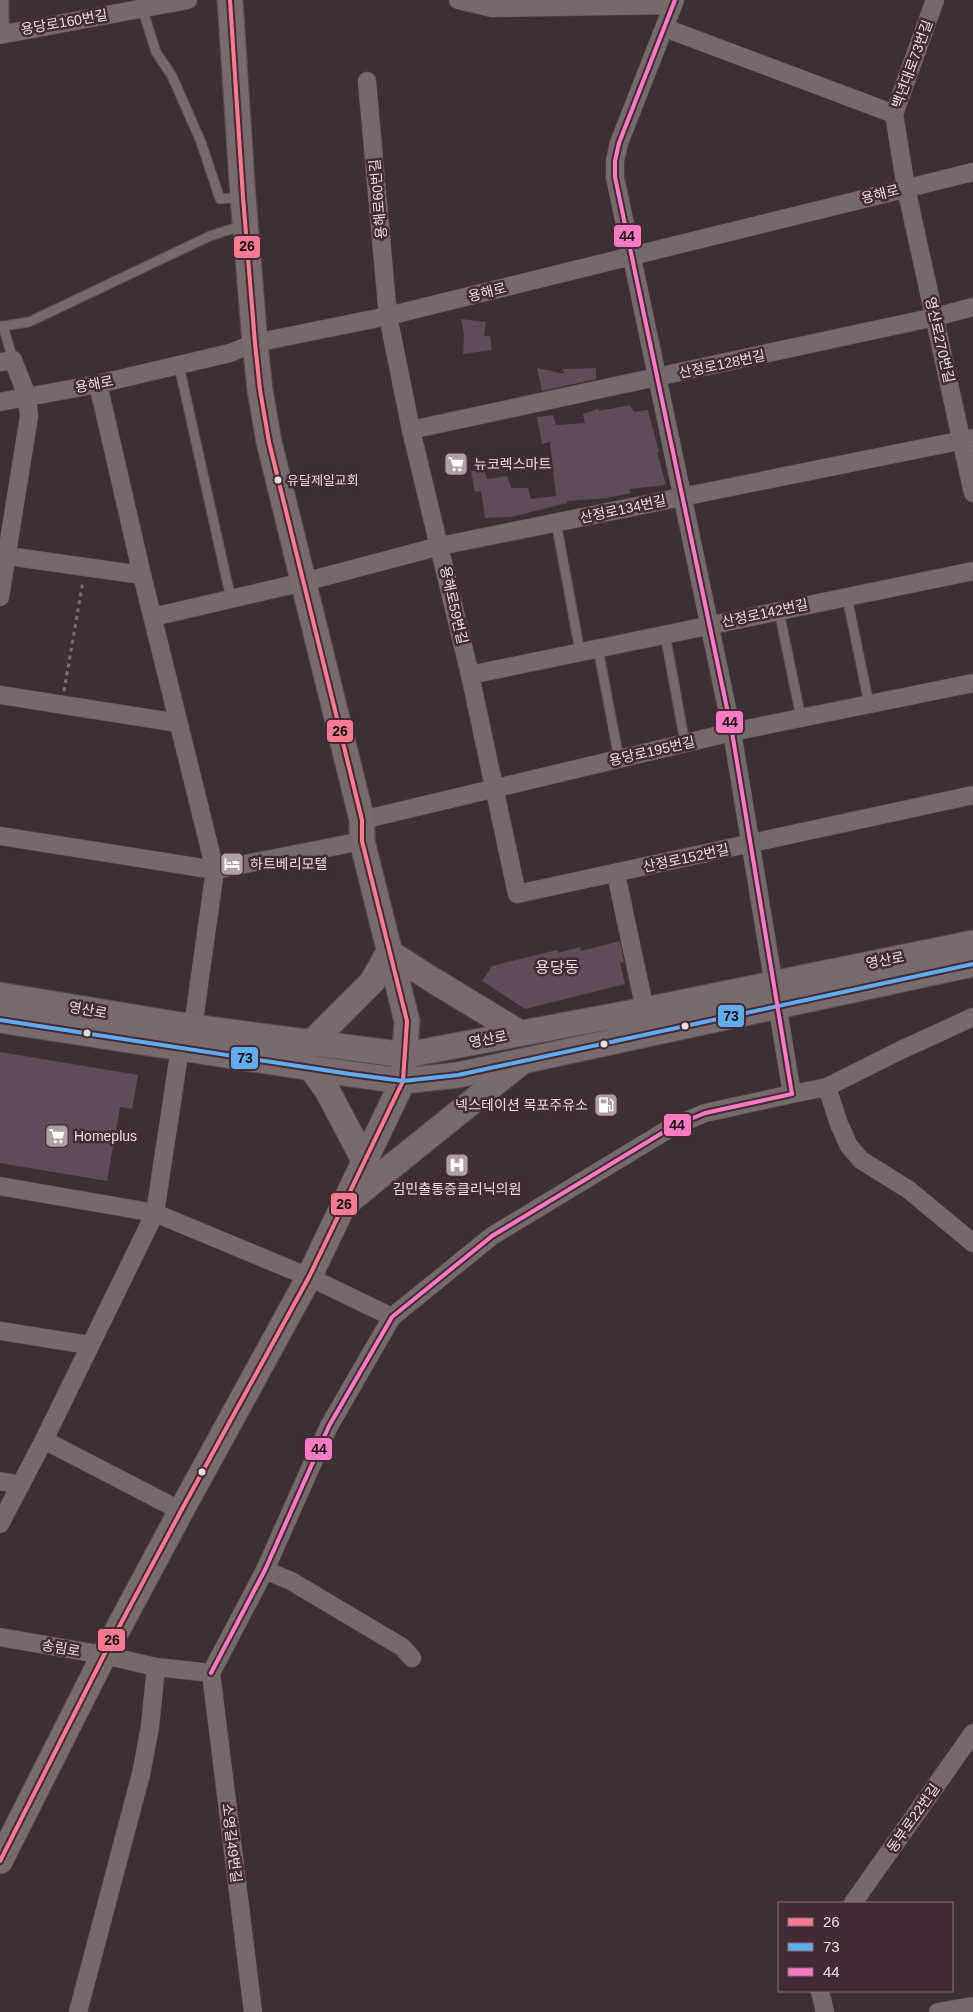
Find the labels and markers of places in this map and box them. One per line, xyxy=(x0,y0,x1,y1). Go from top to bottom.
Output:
supermarket icon: 뉴코렉스마트 xyxy=(443,451,469,477)
place label: 뉴코렉스마트 xyxy=(474,456,551,472)
place label: 유달제일교회 xyxy=(287,473,359,488)
marker: 유달제일교회 xyxy=(273,475,283,485)
hotel icon: 하트베리모텔 xyxy=(219,851,245,877)
place label: 하트베리모텔 xyxy=(250,856,327,872)
unlabelled marker xyxy=(680,1021,690,1031)
unlabelled marker xyxy=(82,1028,92,1038)
unlabelled marker xyxy=(599,1039,609,1049)
fuel station icon: 넥스테이션 목포주유소 xyxy=(593,1092,619,1118)
place label: 넥스테이션 목포주유소 xyxy=(455,1097,588,1113)
supermarket icon: Homeplus xyxy=(44,1123,70,1149)
place label: Homeplus xyxy=(74,1128,137,1144)
hospital icon: 김민출통증클리닉의원 xyxy=(444,1152,470,1178)
place label: 김민출통증클리닉의원 xyxy=(393,1181,521,1197)
unlabelled marker xyxy=(197,1467,207,1477)

